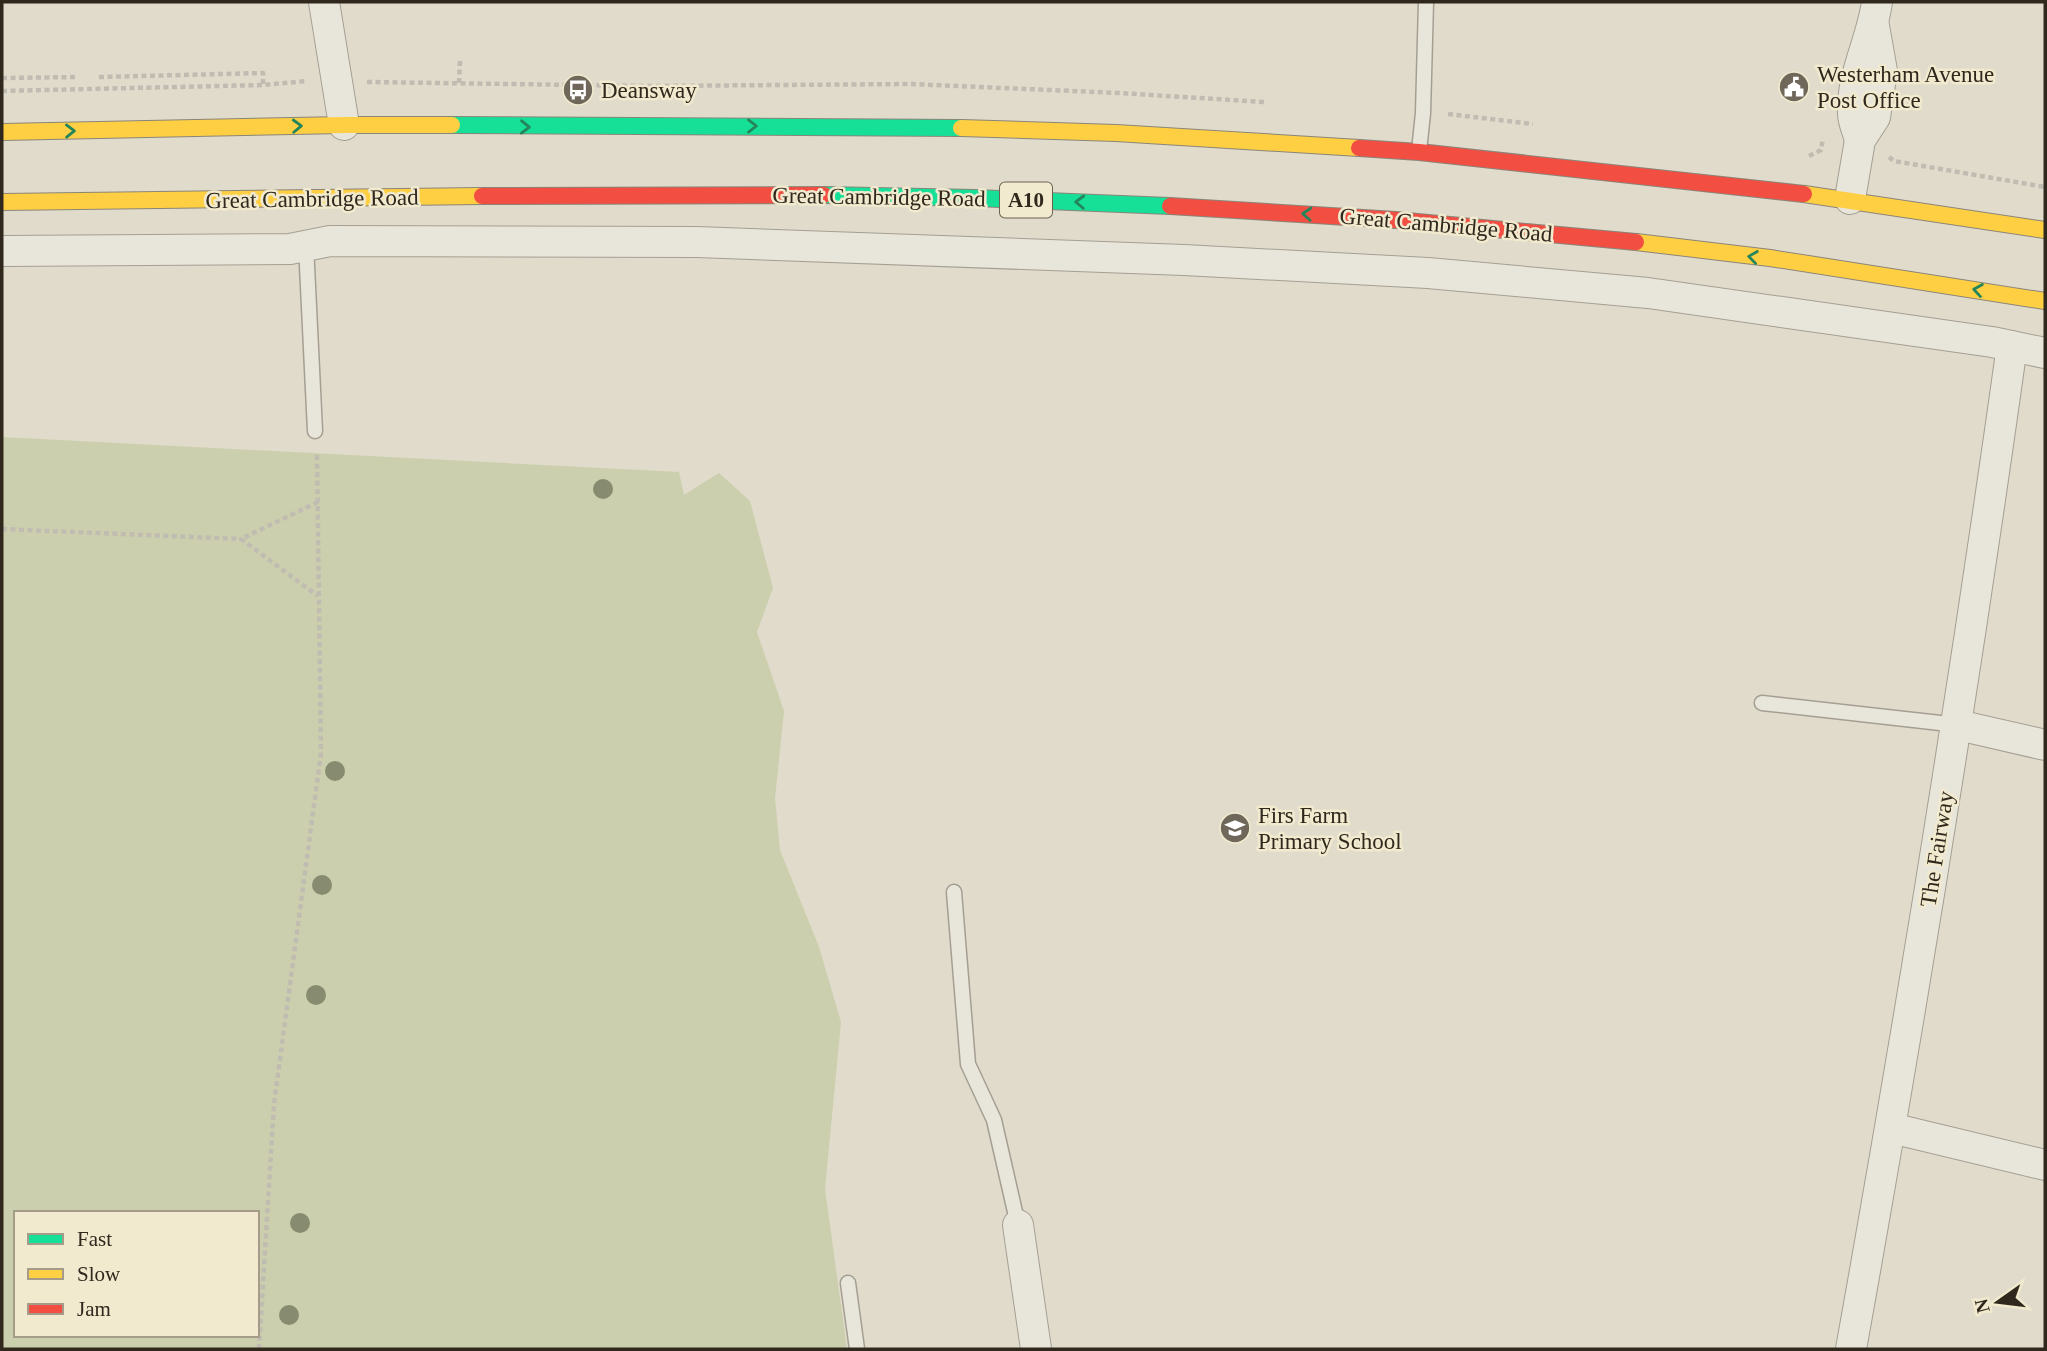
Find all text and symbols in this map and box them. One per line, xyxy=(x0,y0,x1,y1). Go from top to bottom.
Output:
place label: Westerham Avenue Post Office xyxy=(1817,62,1994,113)
public building icon: Westerham Avenue Post Office xyxy=(1777,70,1811,104)
bus stop icon: Deansway xyxy=(561,73,595,107)
place label: Deansway xyxy=(601,78,697,103)
one-way arrow xyxy=(748,118,758,134)
one-way arrow xyxy=(292,119,303,134)
one-way arrow xyxy=(520,119,531,135)
one-way arrow xyxy=(65,124,76,139)
road number: A10 xyxy=(1000,182,1052,218)
street label: Great Cambridge Road xyxy=(772,183,986,211)
street label: Great Cambridge Road xyxy=(205,185,419,213)
one-way arrow xyxy=(1074,194,1085,210)
street label: Great Cambridge Road xyxy=(1339,203,1554,247)
one-way arrow xyxy=(1301,207,1312,222)
one-way arrow xyxy=(1747,249,1759,264)
one-way arrow xyxy=(1972,283,1984,298)
street label: The Fairway xyxy=(1916,789,1959,909)
place label: Firs Farm Primary School xyxy=(1258,803,1402,854)
school or university icon: Firs Farm Primary School xyxy=(1218,811,1252,845)
legend xyxy=(14,1211,259,1337)
text: Fast xyxy=(77,1227,112,1251)
text: Slow xyxy=(77,1262,121,1286)
north arrow xyxy=(1963,1267,2033,1337)
text: Jam xyxy=(77,1297,111,1321)
text: N xyxy=(1970,1297,1994,1315)

